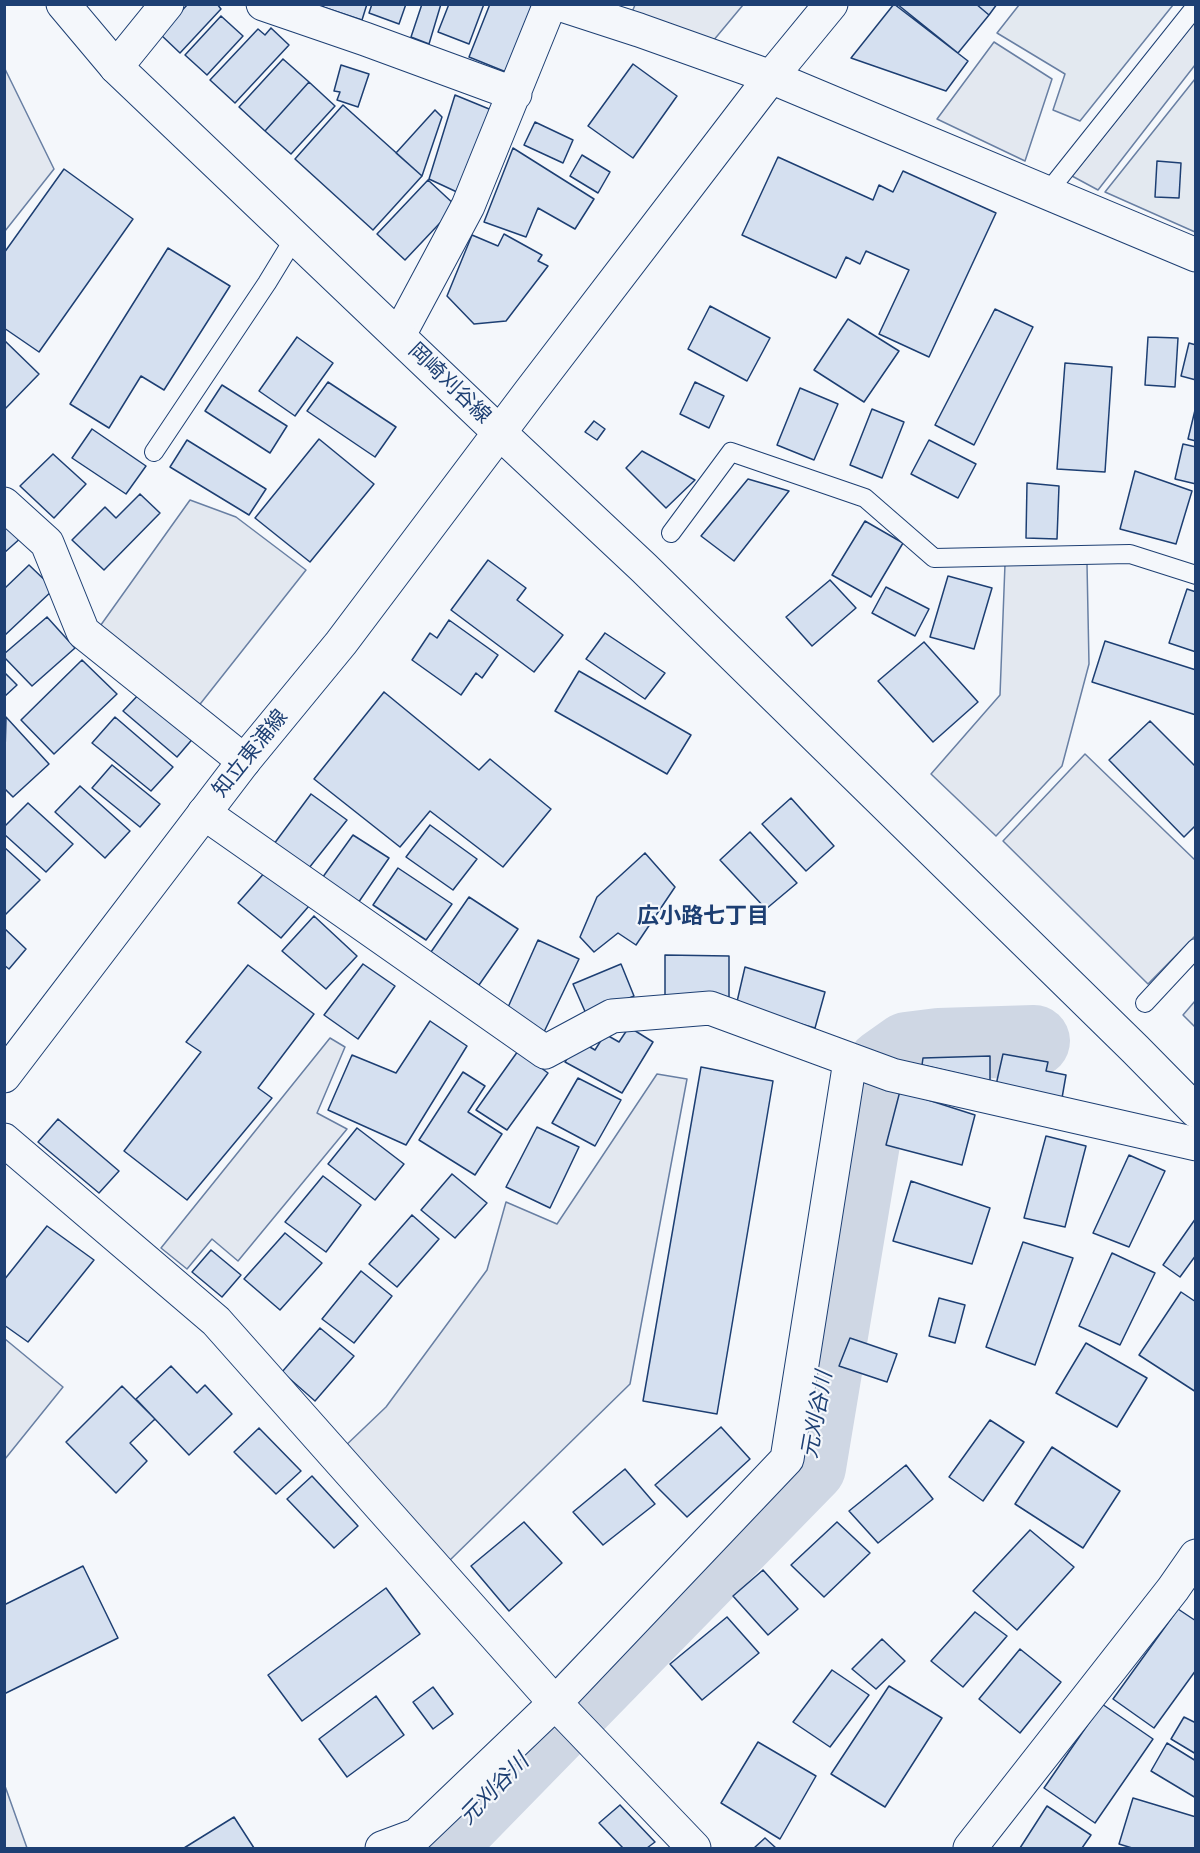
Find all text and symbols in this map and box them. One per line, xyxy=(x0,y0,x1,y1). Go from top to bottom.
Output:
street label: 岡崎刈谷線 xyxy=(402,338,496,430)
street label: 知立東浦線 xyxy=(208,705,294,803)
district label: 広小路七丁目 xyxy=(637,904,769,930)
water label: 元刈谷川 xyxy=(797,1369,839,1461)
water label: 元刈谷川 xyxy=(455,1749,535,1831)

